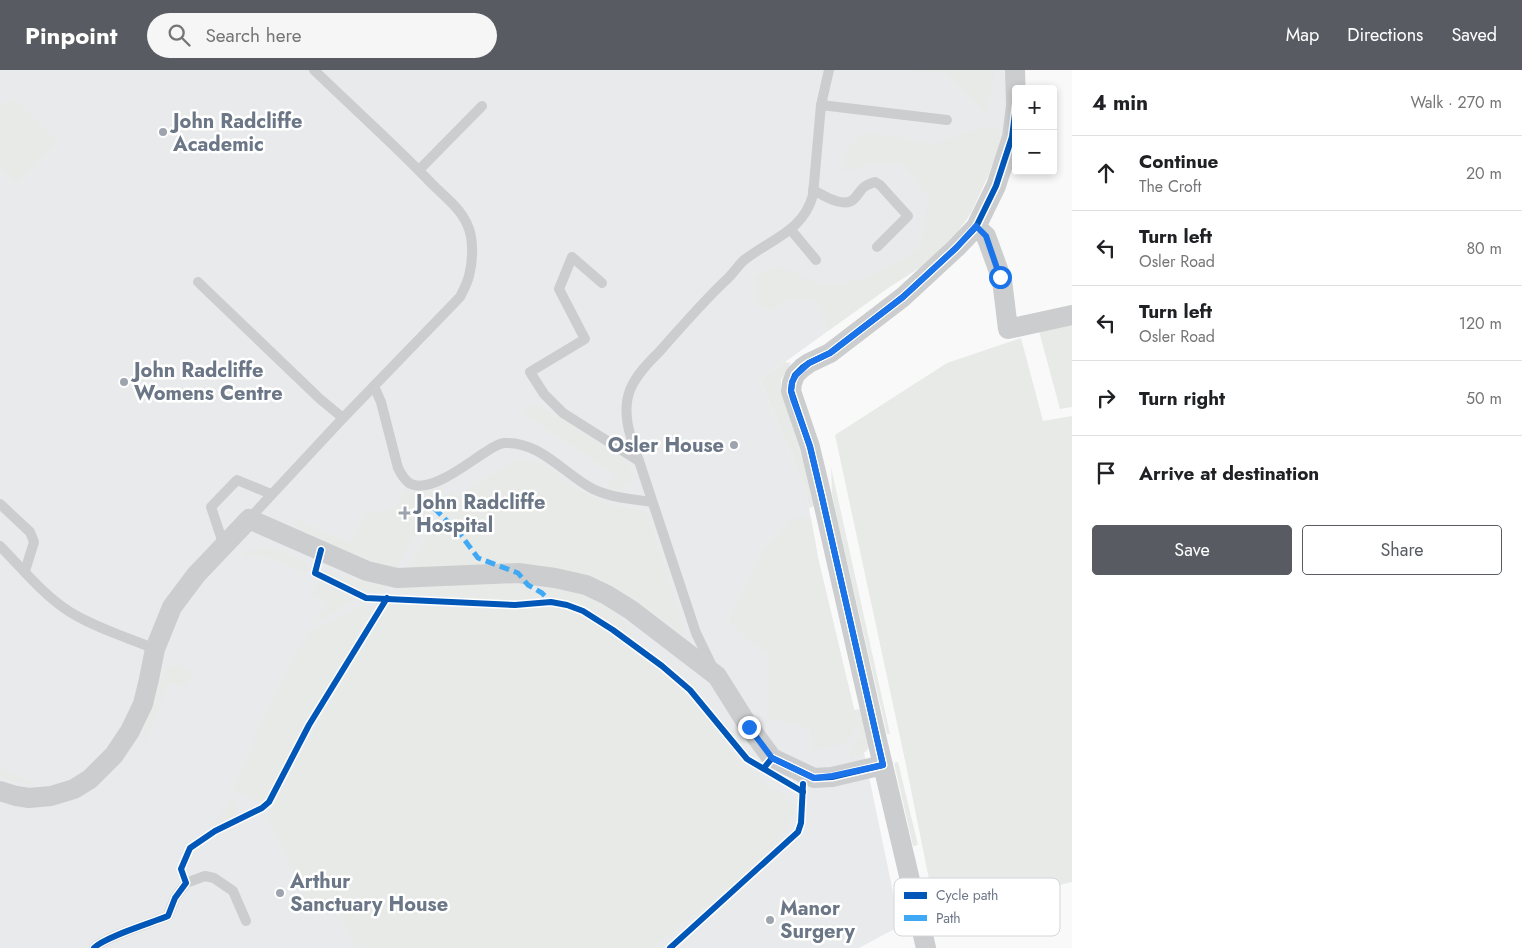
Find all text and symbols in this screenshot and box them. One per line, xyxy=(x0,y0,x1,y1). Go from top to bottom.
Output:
search box xyxy=(147,13,497,58)
text: Pinpoint xyxy=(25,18,117,53)
icon: search xyxy=(165,21,193,49)
text: Search here xyxy=(205,22,302,49)
text: Map xyxy=(1286,22,1319,48)
text: Directions xyxy=(1347,22,1423,48)
text: Saved xyxy=(1451,22,1497,48)
map controls xyxy=(1012,85,1057,175)
button: + xyxy=(1012,85,1057,130)
text: 4 min xyxy=(1092,88,1148,118)
text: Walk · 270 m xyxy=(1411,91,1502,114)
place label: John Radcliffe Academic xyxy=(169,107,302,159)
marker: John Radcliffe Academic xyxy=(157,126,169,138)
button: − xyxy=(1012,130,1057,175)
text: Continue xyxy=(1139,148,1218,175)
icon: ahead xyxy=(1092,159,1120,187)
text: 20 m xyxy=(1466,162,1502,185)
text: The Croft xyxy=(1139,175,1201,198)
text: Turn left xyxy=(1139,223,1212,250)
icon: left xyxy=(1092,234,1120,262)
text: 80 m xyxy=(1466,237,1502,260)
text: Osler Road xyxy=(1139,250,1215,273)
route start xyxy=(989,266,1012,289)
text: Turn left xyxy=(1139,298,1212,325)
icon: left xyxy=(1092,309,1120,337)
text: 120 m xyxy=(1459,312,1502,335)
text: Osler Road xyxy=(1139,325,1215,348)
place label: John Radcliffe Womens Centre xyxy=(130,356,283,408)
marker: John Radcliffe Womens Centre xyxy=(118,376,130,388)
icon: right xyxy=(1092,384,1120,412)
text: Turn right xyxy=(1139,385,1225,412)
text: 50 m xyxy=(1466,387,1502,410)
place label: Osler House xyxy=(608,431,724,460)
marker: Osler House xyxy=(728,439,740,451)
icon: arrive xyxy=(1092,459,1120,487)
text: Arrive at destination xyxy=(1139,460,1319,487)
place label: John Radcliffe Hospital xyxy=(412,488,545,540)
marker: John Radcliffe Hospital xyxy=(398,506,412,520)
button: Save xyxy=(1092,525,1292,575)
button: Share xyxy=(1302,525,1502,575)
route end xyxy=(738,716,761,739)
place label: Arthur Sanctuary House xyxy=(289,867,448,919)
legend xyxy=(894,878,1060,936)
text: Cycle path xyxy=(936,885,998,905)
marker: Arthur Sanctuary House xyxy=(274,887,286,899)
place label: Manor Surgery xyxy=(780,894,855,946)
text: Path xyxy=(936,908,961,928)
marker: Manor Surgery xyxy=(764,914,776,926)

